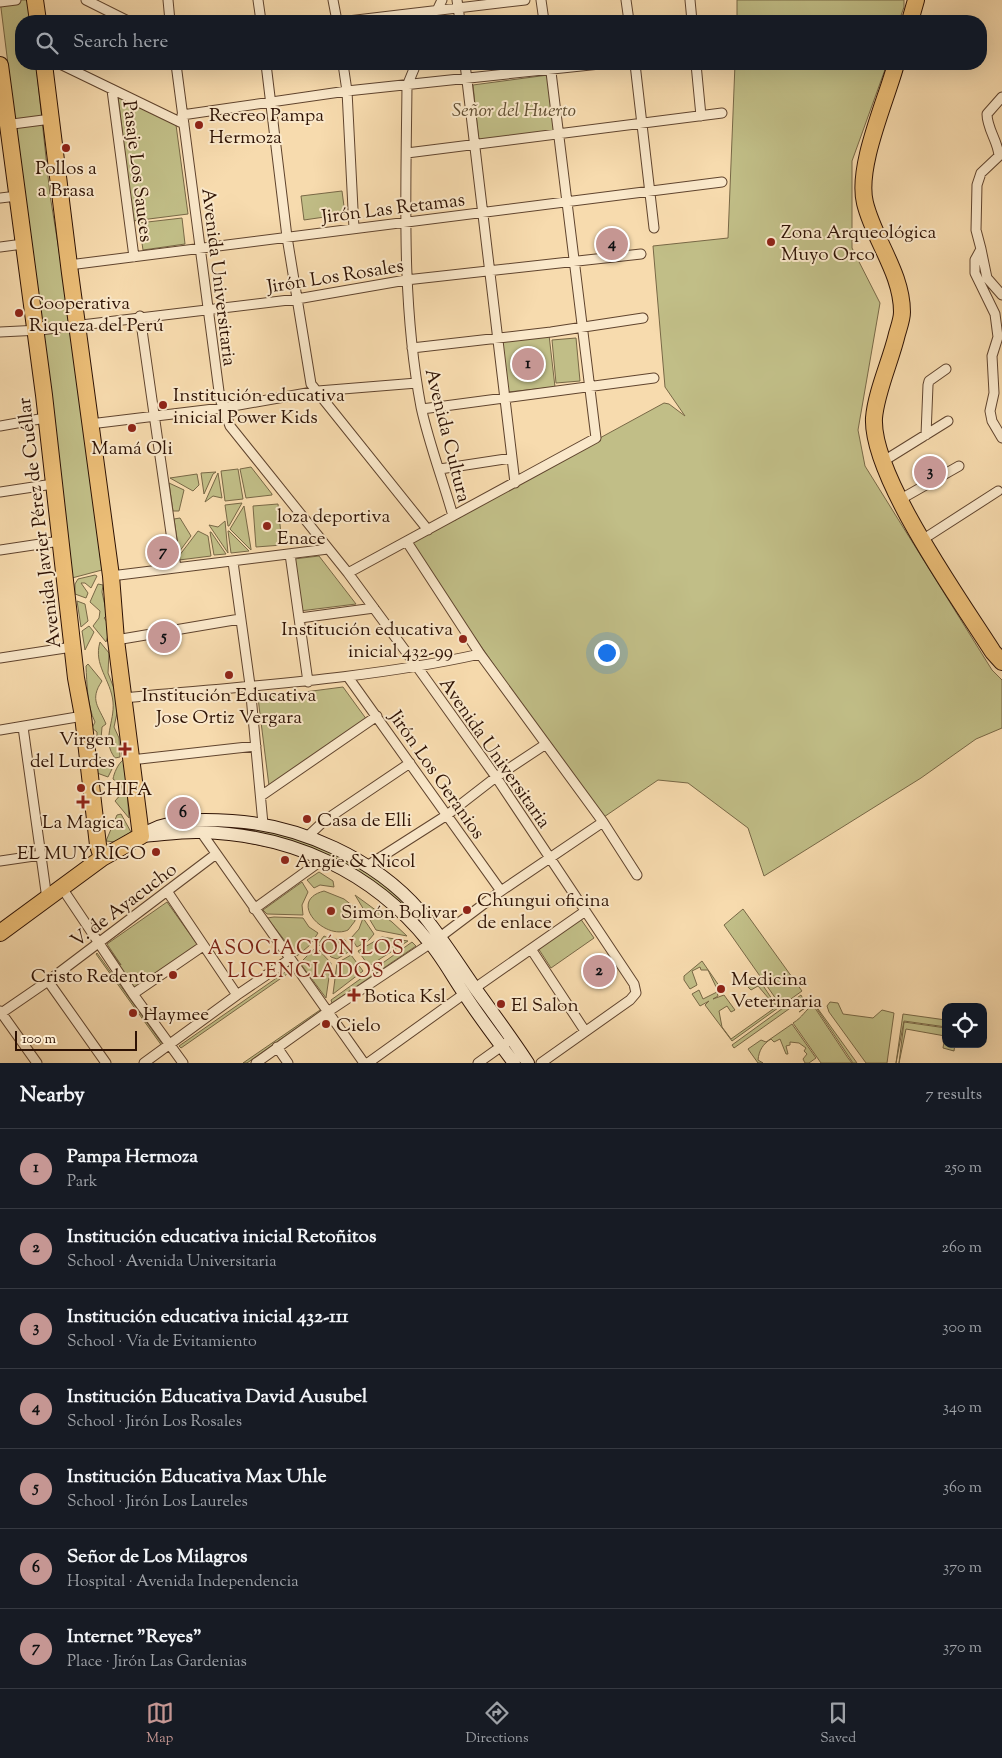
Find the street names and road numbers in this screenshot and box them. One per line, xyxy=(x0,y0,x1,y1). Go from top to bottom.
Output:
street label: Pasaje Los Sauces xyxy=(114,99,159,244)
street label: Avenida Universitaria xyxy=(193,187,242,368)
street label: Jirón Las Retamas xyxy=(319,187,467,232)
street label: Jirón Los Rosales xyxy=(264,253,406,302)
street label: Avenida Cultura xyxy=(417,366,476,506)
street label: Avenida Javier Pérez de Cuéllar xyxy=(12,396,69,650)
street label: Avenida Universitaria xyxy=(432,672,557,835)
street label: Jirón Los Geranios xyxy=(381,705,490,845)
street label: V. de Ayacucho xyxy=(66,857,183,955)

